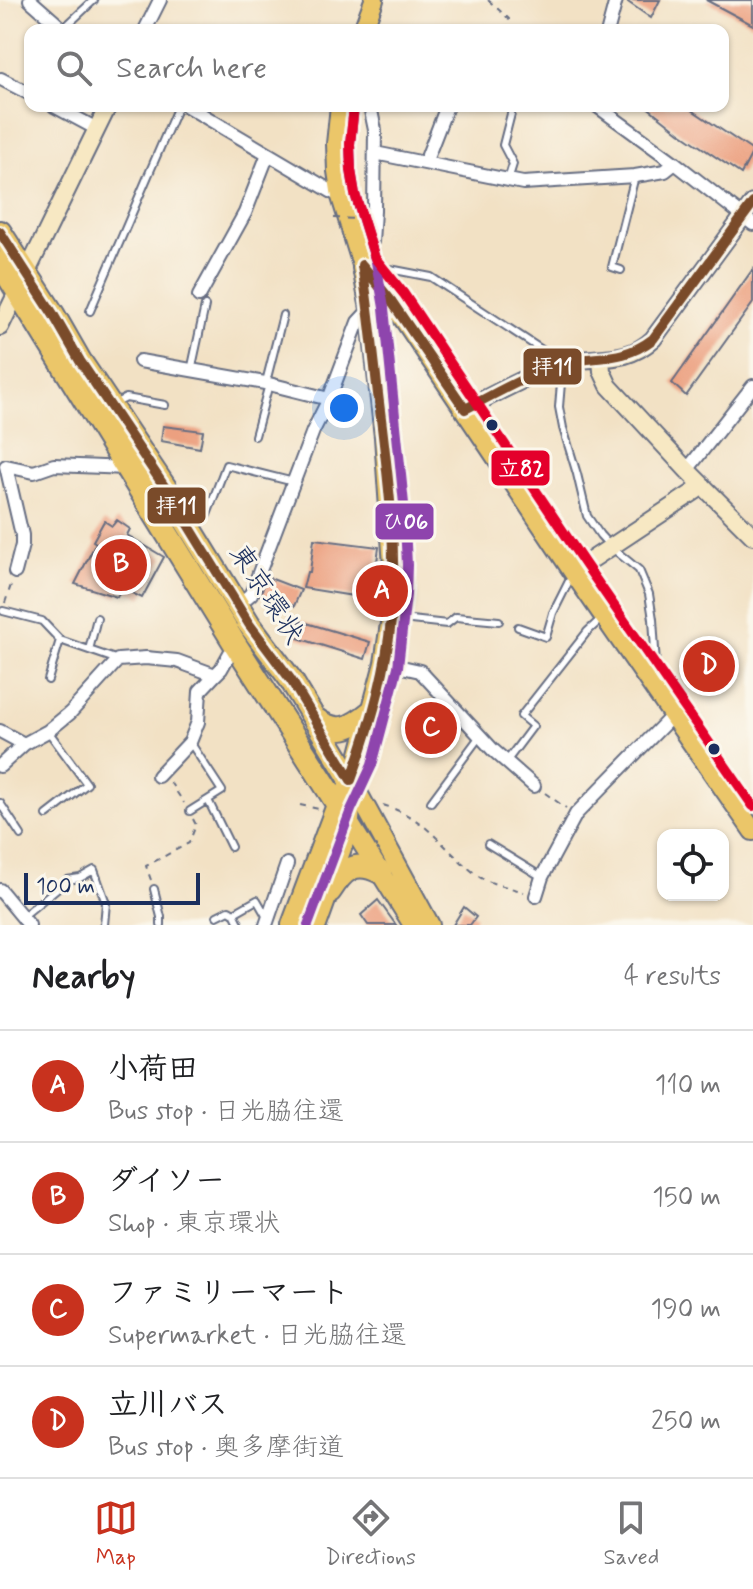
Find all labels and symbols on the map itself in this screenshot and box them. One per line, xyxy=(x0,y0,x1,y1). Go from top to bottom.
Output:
line badge: 拝11 xyxy=(522,347,583,386)
text: 拝11 xyxy=(531,354,573,382)
your location xyxy=(324,388,364,428)
unlabelled marker xyxy=(484,417,500,433)
line badge: 立82 xyxy=(490,449,551,487)
text: 立82 xyxy=(498,456,544,484)
line badge: 拝11 xyxy=(146,486,207,525)
text: 拝11 xyxy=(155,493,197,521)
line badge: ひ06 xyxy=(374,502,435,541)
text: ひ06 xyxy=(382,509,428,537)
pin: B xyxy=(95,535,147,595)
street label: 東京環状 xyxy=(220,537,312,651)
pin: A xyxy=(356,561,408,621)
pin: D xyxy=(683,636,735,696)
pin: C xyxy=(405,698,457,758)
unlabelled marker xyxy=(706,741,722,757)
scale bar xyxy=(24,869,200,905)

